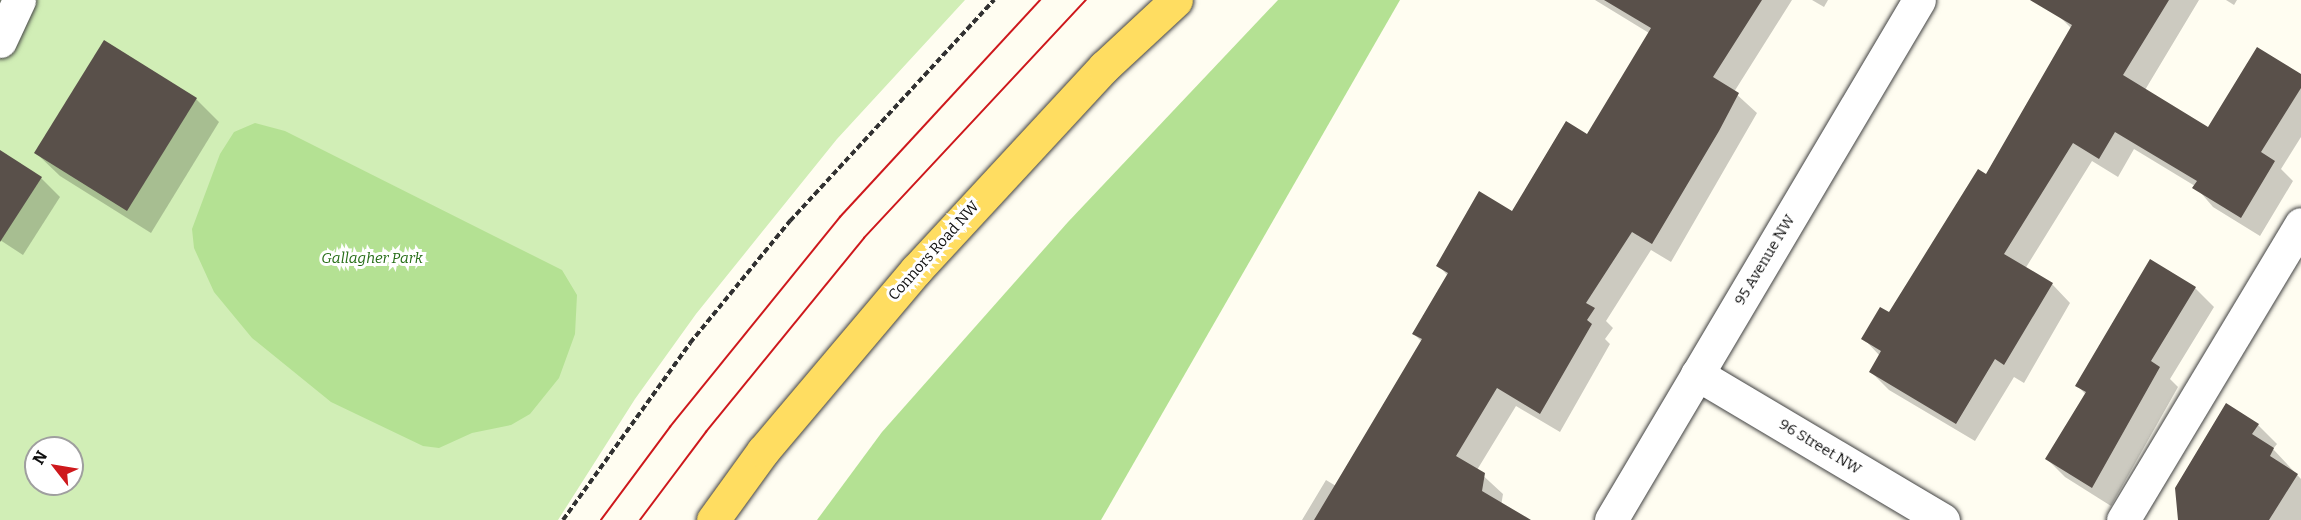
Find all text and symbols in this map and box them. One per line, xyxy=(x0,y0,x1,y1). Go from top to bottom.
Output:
street label: Connors Road NW xyxy=(885,198,983,304)
street label: 95 Avenue NW xyxy=(1731,211,1799,309)
park label: Gallagher Park xyxy=(321,250,423,268)
street label: 96 Street NW xyxy=(1776,415,1864,479)
north arrow xyxy=(24,436,84,496)
text: N xyxy=(29,447,51,468)

